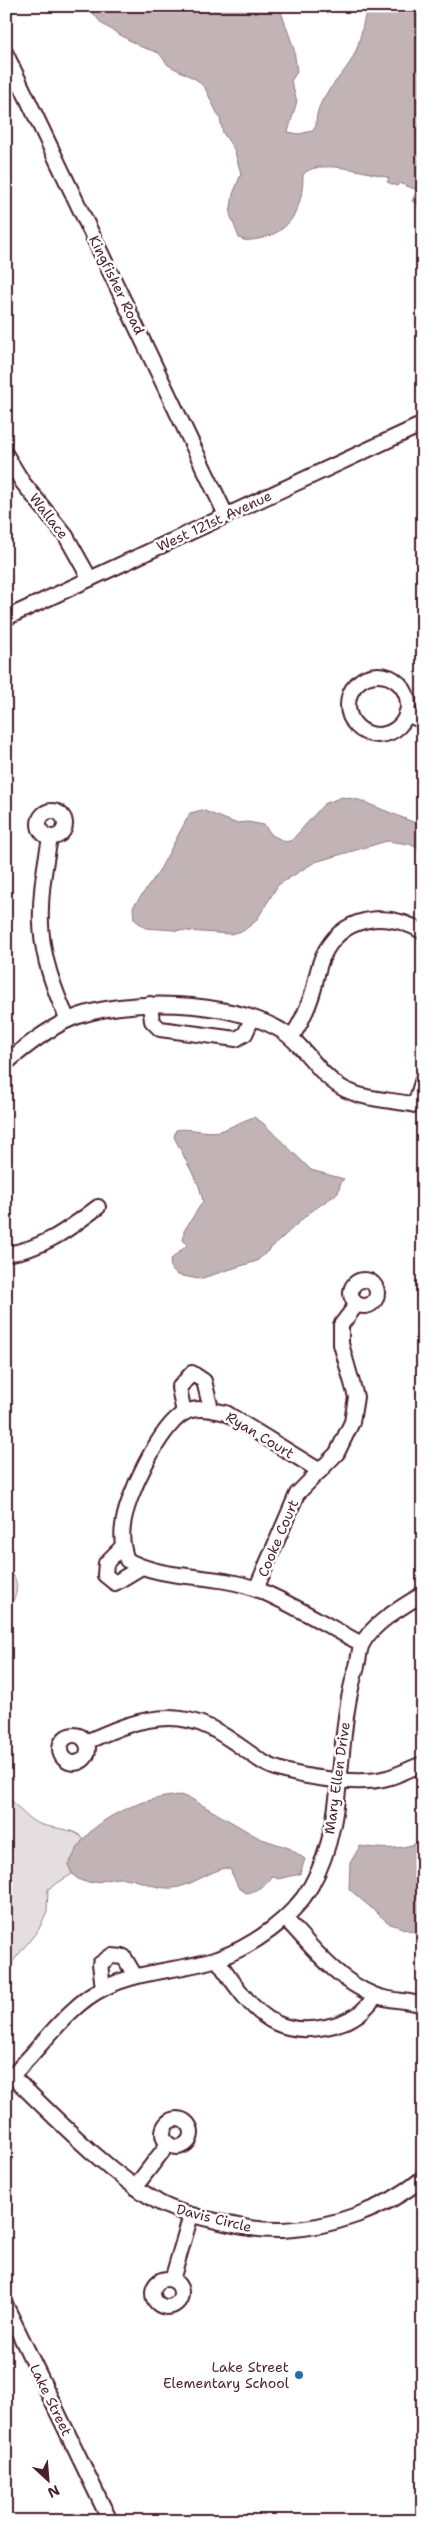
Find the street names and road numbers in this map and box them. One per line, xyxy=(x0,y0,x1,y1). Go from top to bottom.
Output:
street label: Kingfisher Road xyxy=(85,232,149,338)
street label: West 121st Avenue xyxy=(154,486,274,556)
street label: Wallace xyxy=(26,489,73,543)
street label: Ryan Court xyxy=(223,1408,297,1462)
street label: Cooke Court xyxy=(254,1497,302,1579)
street label: Mary Ellen Drive xyxy=(320,1721,354,1835)
street label: Davis Circle xyxy=(175,2200,254,2236)
street label: Lake Street xyxy=(26,2361,76,2439)

